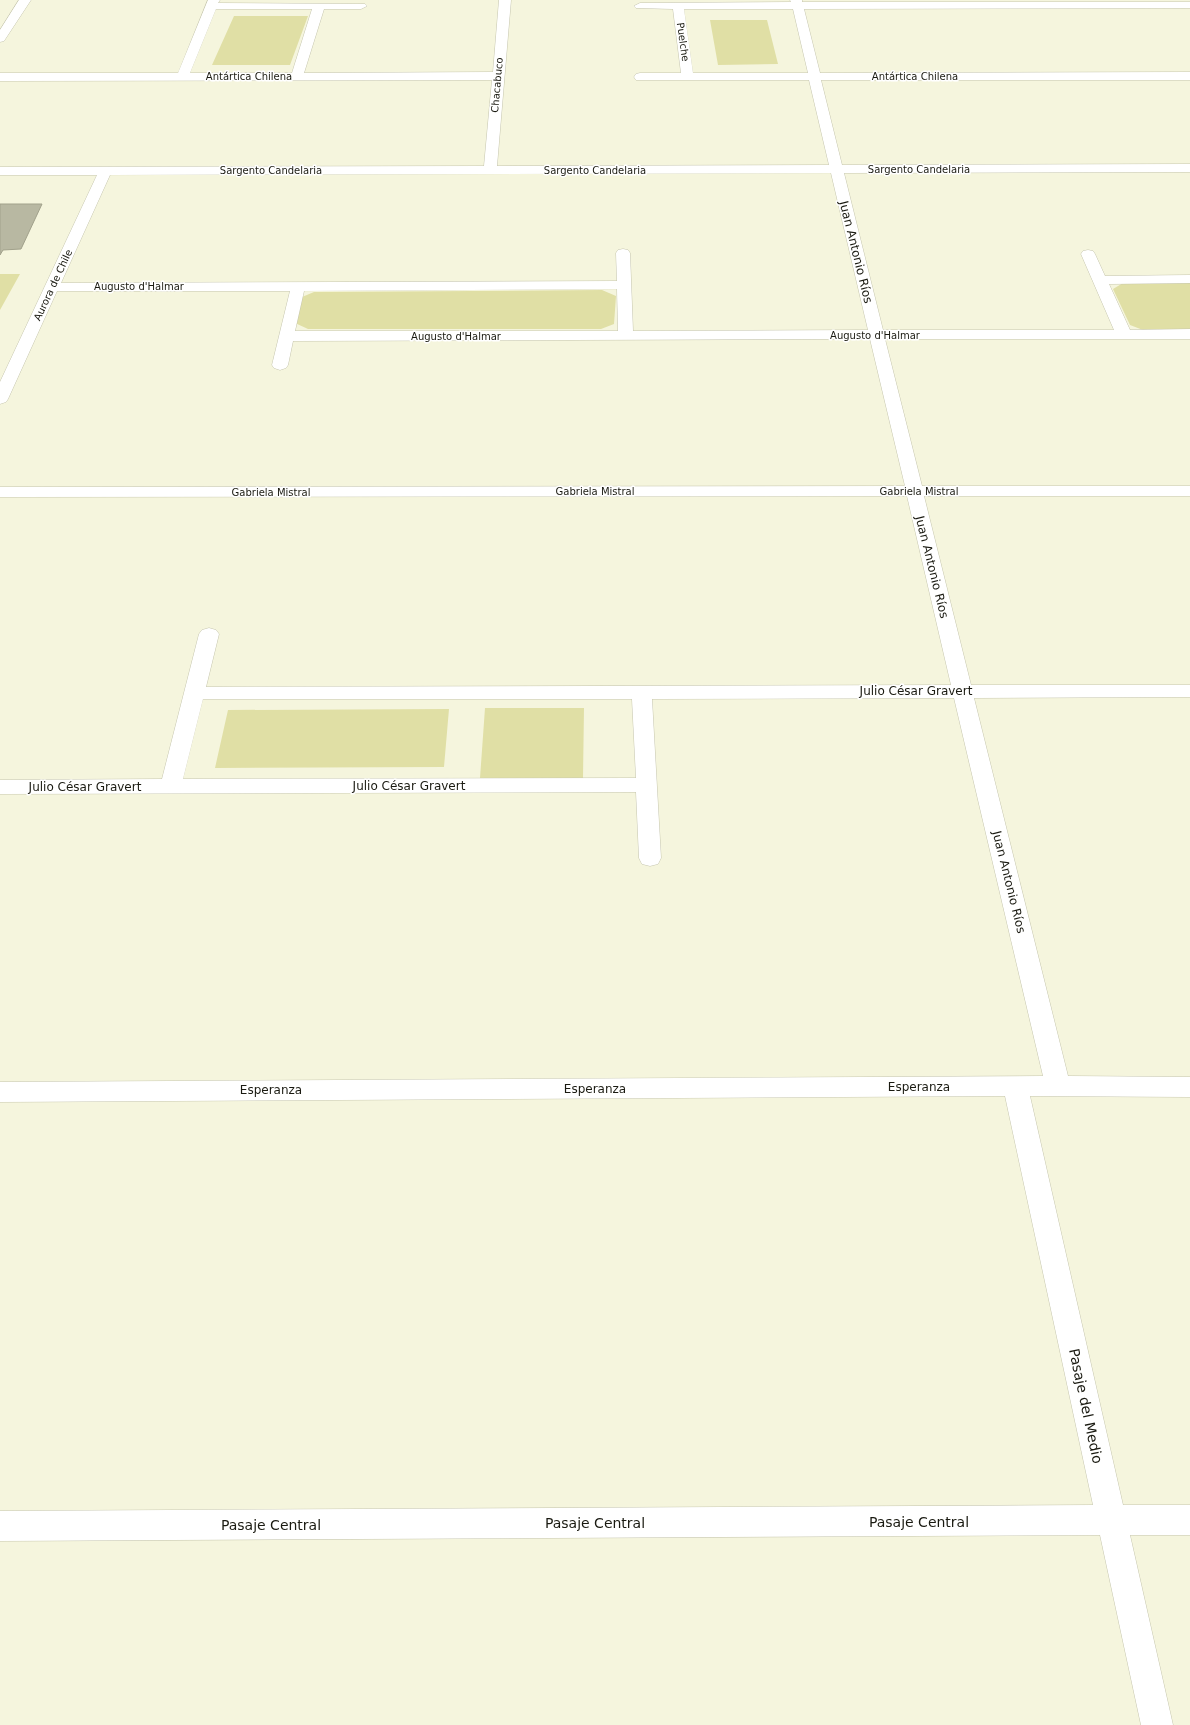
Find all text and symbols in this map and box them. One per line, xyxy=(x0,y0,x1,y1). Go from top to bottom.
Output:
street label: Puelche xyxy=(675,22,691,62)
street label: Chacabuco xyxy=(489,57,505,113)
street label: Antártica Chilena xyxy=(206,71,292,82)
street label: Antártica Chilena xyxy=(872,71,958,82)
street label: Sargento Candelaria xyxy=(868,164,970,175)
street label: Sargento Candelaria xyxy=(220,165,322,176)
street label: Sargento Candelaria xyxy=(544,165,646,176)
street label: Juan Antonio Ríos xyxy=(836,198,876,305)
street label: Aurora de Chile xyxy=(32,248,74,322)
street label: Augusto d'Halmar xyxy=(94,281,185,292)
street label: Augusto d'Halmar xyxy=(830,330,921,341)
street label: Augusto d'Halmar xyxy=(411,331,502,342)
street label: Gabriela Mistral xyxy=(556,486,634,497)
street label: Gabriela Mistral xyxy=(880,486,958,497)
street label: Gabriela Mistral xyxy=(232,487,310,498)
street label: Juan Antonio Ríos xyxy=(912,513,952,620)
street label: Julio César Gravert xyxy=(859,684,973,698)
street label: Julio César Gravert xyxy=(352,779,466,793)
street label: Julio César Gravert xyxy=(28,780,142,794)
street label: Juan Antonio Ríos xyxy=(989,828,1029,935)
street label: Esperanza xyxy=(888,1080,950,1094)
street label: Esperanza xyxy=(564,1082,626,1096)
street label: Esperanza xyxy=(240,1083,302,1097)
street label: Pasaje del Medio xyxy=(1066,1347,1106,1465)
street label: Pasaje Central xyxy=(869,1514,969,1530)
street label: Pasaje Central xyxy=(545,1515,645,1531)
street label: Pasaje Central xyxy=(221,1517,321,1533)

